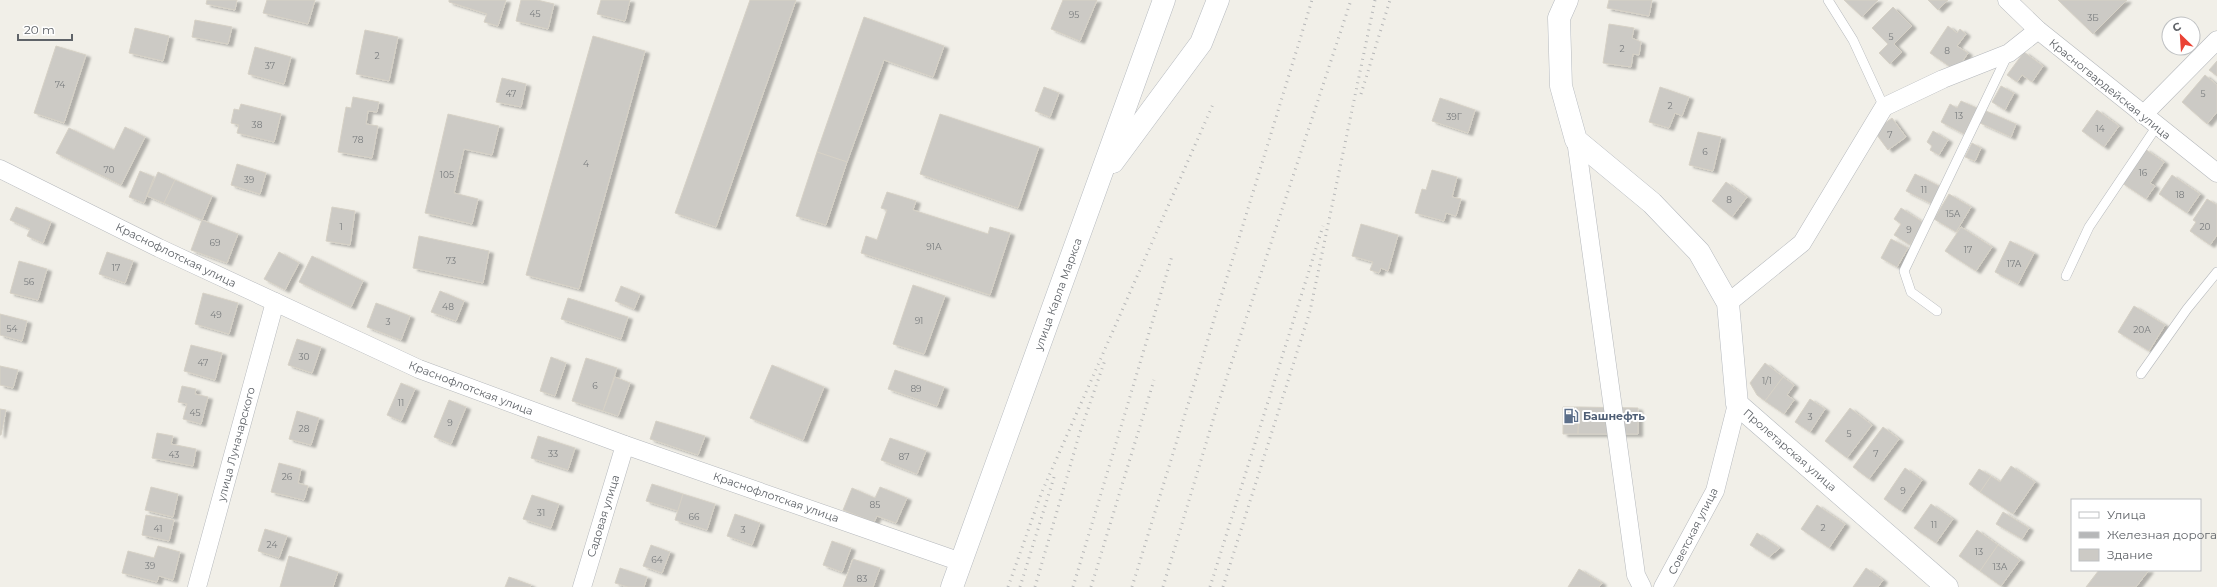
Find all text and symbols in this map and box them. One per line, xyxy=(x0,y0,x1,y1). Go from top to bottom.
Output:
house number: 45 xyxy=(529,8,541,19)
house number: 95 xyxy=(1069,9,1079,20)
house number: 3Б xyxy=(2087,12,2099,23)
scale bar xyxy=(18,16,72,42)
north arrow xyxy=(2161,16,2201,56)
text: С xyxy=(2170,19,2183,35)
text: 20 m xyxy=(24,22,55,37)
house number: 5 xyxy=(1888,31,1894,42)
street label: Красногвардейская улица xyxy=(2046,36,2174,142)
house number: 2 xyxy=(1619,43,1625,54)
house number: 8 xyxy=(1944,45,1950,56)
house number: 2 xyxy=(374,50,380,61)
house number: 37 xyxy=(265,60,275,71)
house number: 74 xyxy=(55,79,65,90)
house number: 47 xyxy=(506,88,516,99)
house number: 5 xyxy=(2200,88,2206,99)
house number: 2 xyxy=(1667,100,1673,111)
house number: 13 xyxy=(1955,110,1963,121)
house number: 39Г xyxy=(1446,111,1463,122)
house number: 38 xyxy=(252,119,263,130)
house number: 14 xyxy=(2095,123,2105,134)
house number: 7 xyxy=(1887,129,1893,140)
house number: 78 xyxy=(353,134,364,145)
house number: 6 xyxy=(1702,146,1708,157)
house number: 4 xyxy=(583,158,589,169)
house number: 70 xyxy=(103,164,115,175)
house number: 16 xyxy=(2139,167,2148,178)
house number: 105 xyxy=(440,169,454,180)
house number: 39 xyxy=(244,174,255,185)
house number: 11 xyxy=(1921,184,1927,195)
house number: 18 xyxy=(2176,189,2185,200)
house number: 8 xyxy=(1726,194,1732,205)
house number: 15А xyxy=(1945,208,1961,219)
street label: Краснофлотская улица xyxy=(114,220,238,290)
house number: 1 xyxy=(339,221,343,232)
house number: 20 xyxy=(2199,221,2211,232)
house number: 9 xyxy=(1906,224,1912,235)
street label: улица Карла Маркса xyxy=(1031,236,1085,353)
house number: 69 xyxy=(210,237,221,248)
house number: 91А xyxy=(926,241,942,252)
house number: 17 xyxy=(1964,244,1972,255)
house number: 73 xyxy=(446,255,456,266)
house number: 17А xyxy=(2007,258,2022,269)
house number: 17 xyxy=(112,262,120,273)
house number: 56 xyxy=(24,276,35,287)
house number: 48 xyxy=(442,301,454,312)
house number: 49 xyxy=(210,309,222,320)
house number: 91 xyxy=(915,315,923,326)
house number: 3 xyxy=(385,316,391,327)
house number: 54 xyxy=(6,323,18,334)
house number: 20А xyxy=(2133,324,2151,335)
house number: 30 xyxy=(298,351,310,362)
house number: 47 xyxy=(198,357,208,368)
street label: Краснофлотская улица xyxy=(407,358,535,418)
house number: 1/1 xyxy=(1762,375,1772,386)
house number: 6 xyxy=(592,380,598,391)
house number: 89 xyxy=(910,383,922,394)
street label: улица Луначарского xyxy=(214,385,258,504)
house number: 11 xyxy=(398,397,404,408)
street label: Пролетарская улица xyxy=(1740,406,1840,494)
house number: 45 xyxy=(189,407,201,418)
fuel station icon: Башнефть xyxy=(1562,407,1580,425)
place label: Башнефть xyxy=(1583,409,1645,423)
house number: 3 xyxy=(1807,411,1813,422)
house number: 9 xyxy=(447,417,453,428)
house number: 28 xyxy=(299,423,310,434)
house number: 5 xyxy=(1846,428,1852,439)
house number: 33 xyxy=(548,448,558,459)
house number: 7 xyxy=(1873,448,1879,459)
house number: 43 xyxy=(169,449,179,460)
house number: 87 xyxy=(898,451,910,462)
street label: Краснофлотская улица xyxy=(711,469,841,525)
house number: 26 xyxy=(282,471,293,482)
street label: Садовая улица xyxy=(584,473,622,559)
street label: Советская улица xyxy=(1665,485,1721,577)
house number: 9 xyxy=(1900,485,1906,496)
house number: 85 xyxy=(870,499,880,510)
legend xyxy=(2071,499,2201,571)
house number: 31 xyxy=(537,507,545,518)
text: Улица xyxy=(2107,507,2146,522)
house number: 66 xyxy=(689,511,700,522)
house number: 11 xyxy=(1931,519,1937,530)
house number: 2 xyxy=(1820,522,1826,533)
house number: 41 xyxy=(154,523,162,534)
house number: 3 xyxy=(740,524,746,535)
text: Железная дорога xyxy=(2107,527,2217,542)
house number: 24 xyxy=(267,539,277,550)
house number: 13 xyxy=(1975,546,1983,557)
text: Здание xyxy=(2107,547,2153,562)
house number: 64 xyxy=(651,554,663,565)
house number: 39 xyxy=(145,560,156,571)
house number: 13А xyxy=(1992,561,2008,572)
house number: 83 xyxy=(857,573,867,584)

